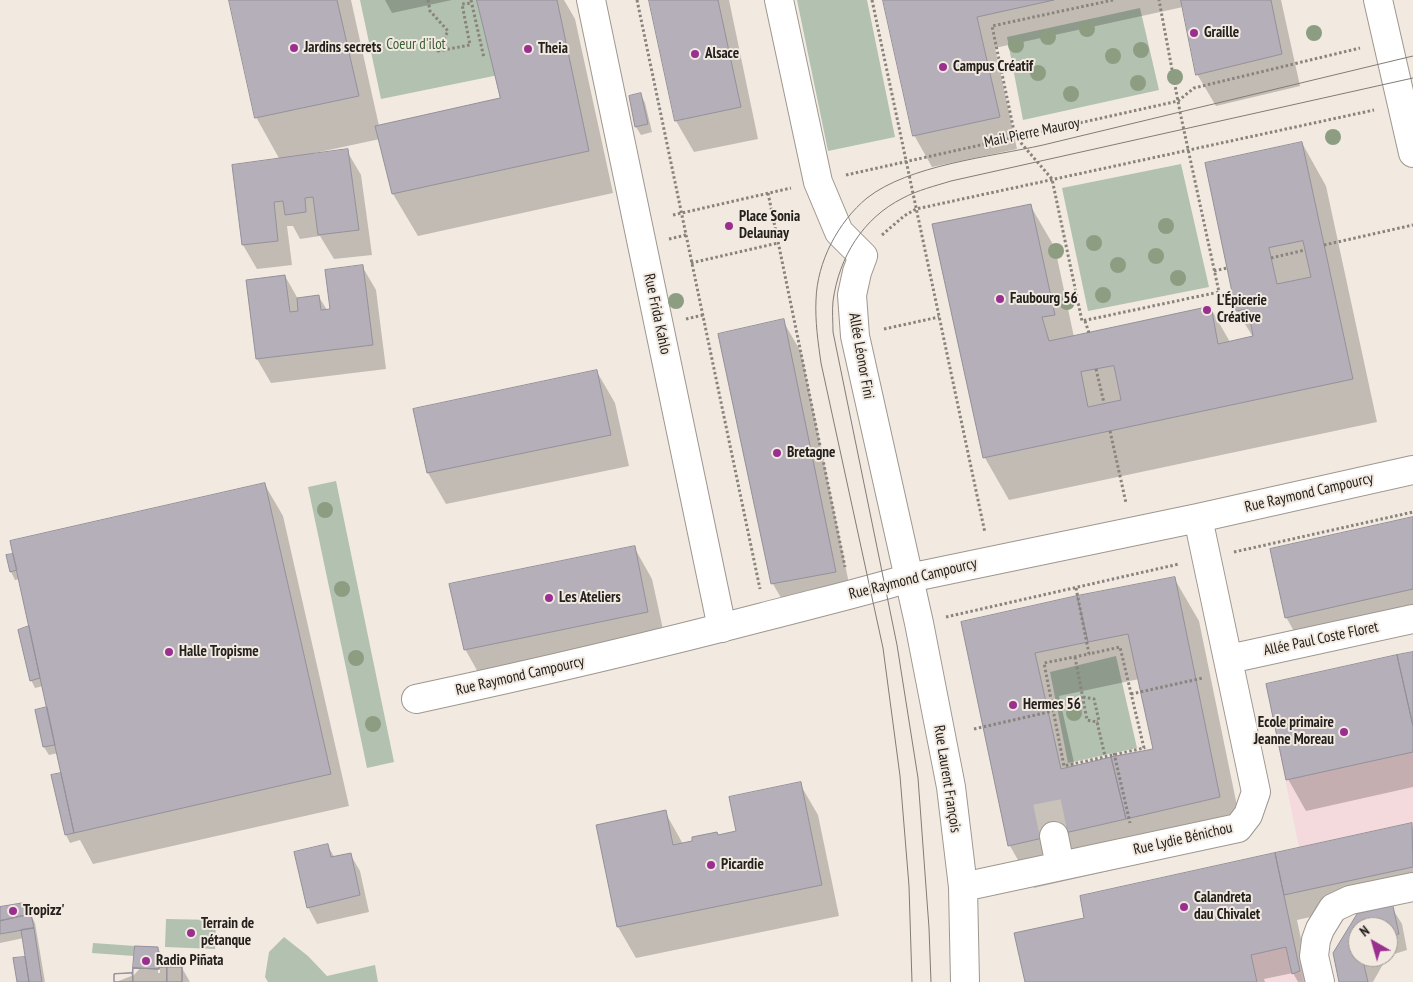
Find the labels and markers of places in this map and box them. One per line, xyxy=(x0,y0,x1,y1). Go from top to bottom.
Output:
place label: Graille xyxy=(1204,24,1239,42)
marker: Graille xyxy=(1188,27,1200,39)
place label: Jardins secrets xyxy=(304,39,381,57)
place label: Theia xyxy=(538,40,568,58)
marker: Jardins secrets xyxy=(288,42,300,54)
marker: Theia xyxy=(522,43,534,55)
place label: Alsace xyxy=(705,45,739,63)
marker: Alsace xyxy=(689,48,701,60)
place label: Campus Créatif xyxy=(953,58,1033,76)
marker: Campus Créatif xyxy=(937,61,949,73)
place label: Place Sonia Delaunay xyxy=(739,208,800,243)
marker: Place Sonia Delaunay xyxy=(723,220,735,232)
place label: Faubourg 56 xyxy=(1010,290,1078,308)
place label: L'Épicerie Créative xyxy=(1217,292,1267,327)
marker: Faubourg 56 xyxy=(994,293,1006,305)
marker: L'Épicerie Créative xyxy=(1201,304,1213,316)
place label: Bretagne xyxy=(787,444,836,462)
marker: Bretagne xyxy=(771,447,783,459)
place label: Les Ateliers xyxy=(559,589,621,607)
marker: Les Ateliers xyxy=(543,592,555,604)
place label: Halle Tropisme xyxy=(179,643,259,661)
marker: Halle Tropisme xyxy=(163,646,175,658)
place label: Hermes 56 xyxy=(1023,696,1081,714)
marker: Hermes 56 xyxy=(1007,699,1019,711)
place label: Ecole primaire Jeanne Moreau xyxy=(1254,714,1334,749)
marker: Ecole primaire Jeanne Moreau xyxy=(1338,726,1350,738)
place label: Picardie xyxy=(721,856,764,874)
marker: Picardie xyxy=(705,859,717,871)
place label: Calandreta dau Chivalet xyxy=(1194,889,1260,924)
marker: Calandreta dau Chivalet xyxy=(1178,901,1190,913)
place label: Tropizz' xyxy=(23,902,64,920)
marker: Tropizz' xyxy=(7,905,19,917)
place label: Terrain de pétanque xyxy=(201,915,254,950)
marker: Terrain de pétanque xyxy=(185,927,197,939)
place label: Radio Piñata xyxy=(156,952,224,970)
marker: Radio Piñata xyxy=(140,955,152,967)

